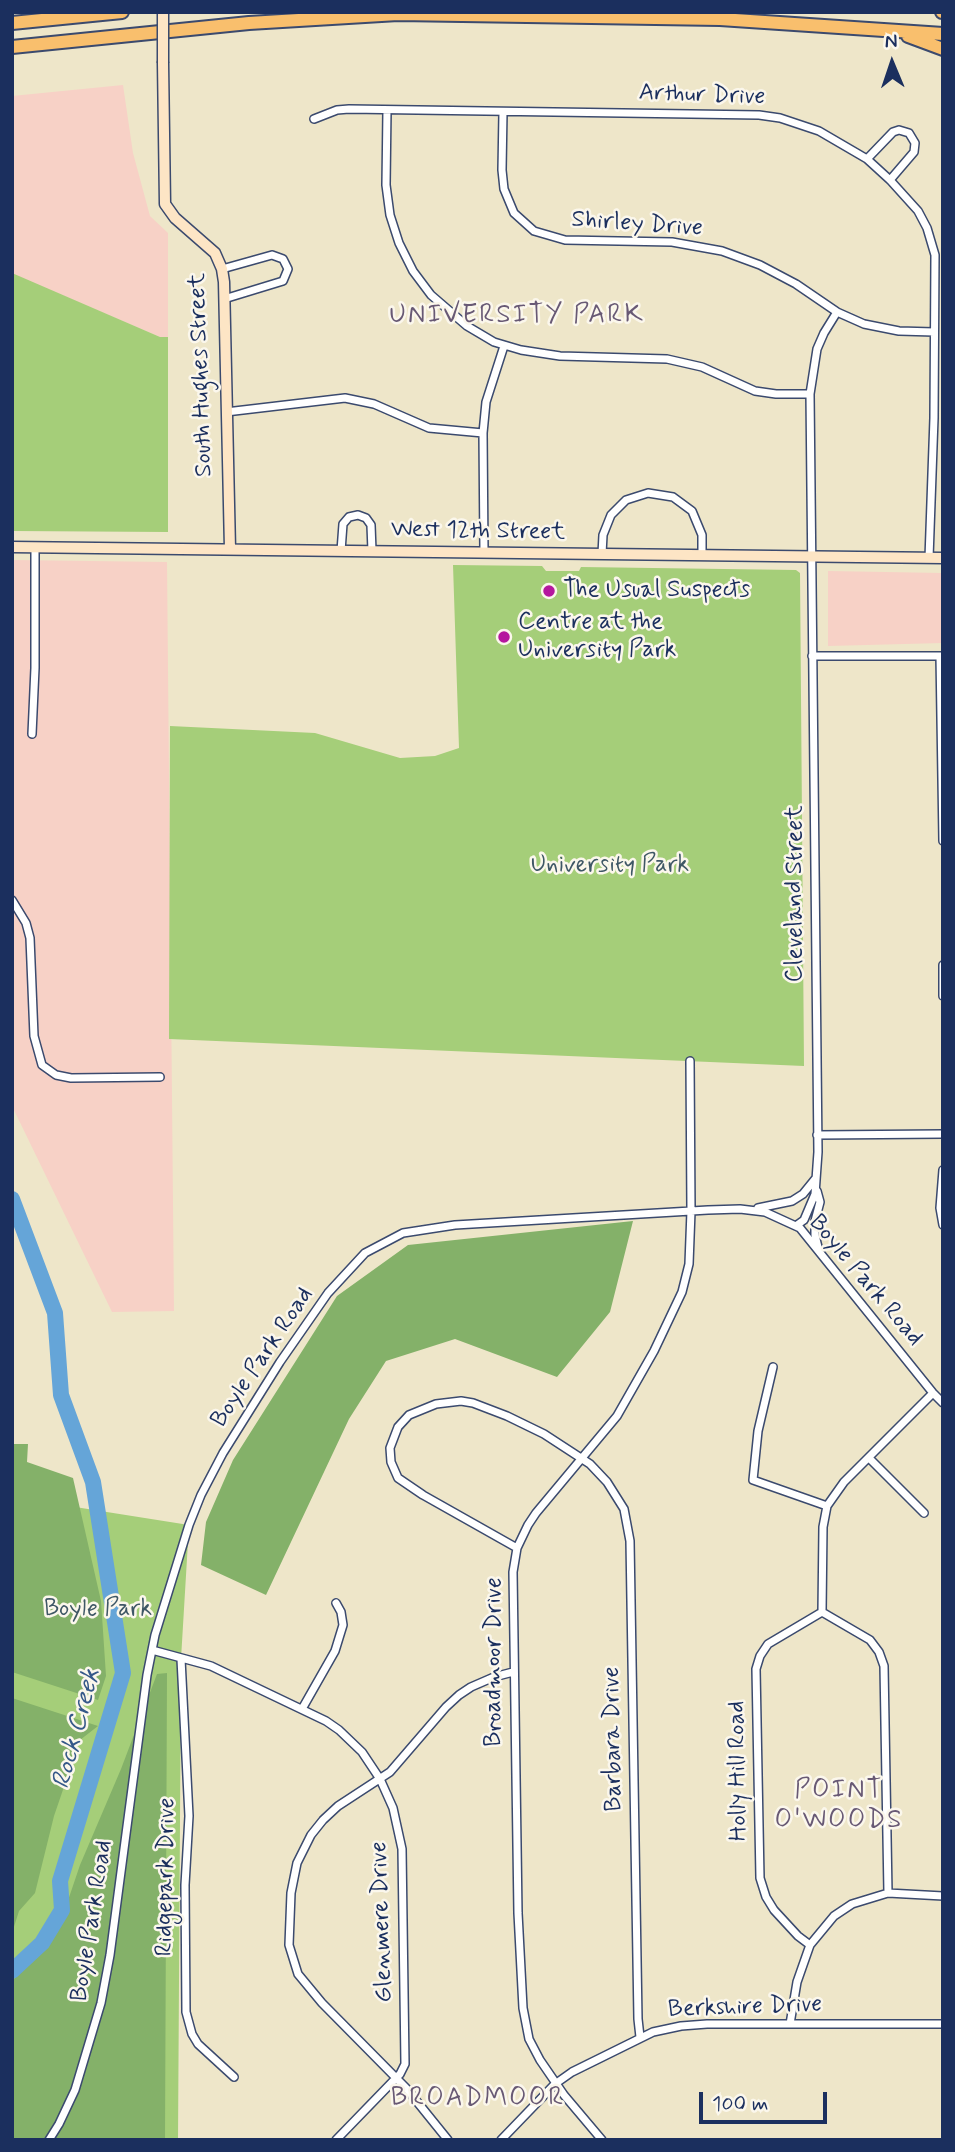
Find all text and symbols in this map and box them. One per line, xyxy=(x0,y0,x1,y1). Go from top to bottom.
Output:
north arrow xyxy=(857,28,927,98)
text: N xyxy=(884,29,898,54)
street label: Arthur Drive xyxy=(638,79,766,113)
street label: Shirley Drive xyxy=(570,206,704,244)
street label: South Hughes Street xyxy=(184,273,220,477)
district label: UNIVERSITY PARK xyxy=(391,301,643,333)
street label: West 12th Street xyxy=(391,516,565,548)
place label: The Usual Suspects xyxy=(563,577,750,605)
marker: The Usual Suspects xyxy=(541,583,557,599)
place label: Centre at the University Park xyxy=(518,609,676,665)
marker: Centre at the University Park xyxy=(496,629,512,645)
street label: Cleveland Street xyxy=(782,805,810,983)
park label: University Park xyxy=(531,852,689,880)
street label: Boyle Park Road xyxy=(802,1209,928,1353)
street label: Boyle Park Road xyxy=(206,1282,320,1434)
street label: Broadmoor Drive xyxy=(481,1577,509,1747)
park label: Boyle Park xyxy=(44,1596,152,1624)
water label: Rock Creek xyxy=(47,1665,109,1793)
street label: Barbara Drive xyxy=(598,1666,630,1812)
street label: Holly Hill Road xyxy=(723,1700,755,1842)
district label: POINT O'WOODS xyxy=(776,1776,902,1838)
street label: Ridgepark Drive xyxy=(151,1797,183,1957)
street label: Boyle Park Road xyxy=(66,1838,120,2004)
street label: Glenmere Drive xyxy=(366,1841,400,2003)
street label: Berkshire Drive xyxy=(667,1991,823,2025)
scale bar xyxy=(703,2078,831,2122)
district label: BROADMOOR xyxy=(393,2084,563,2116)
text: 100 m xyxy=(712,2090,768,2118)

